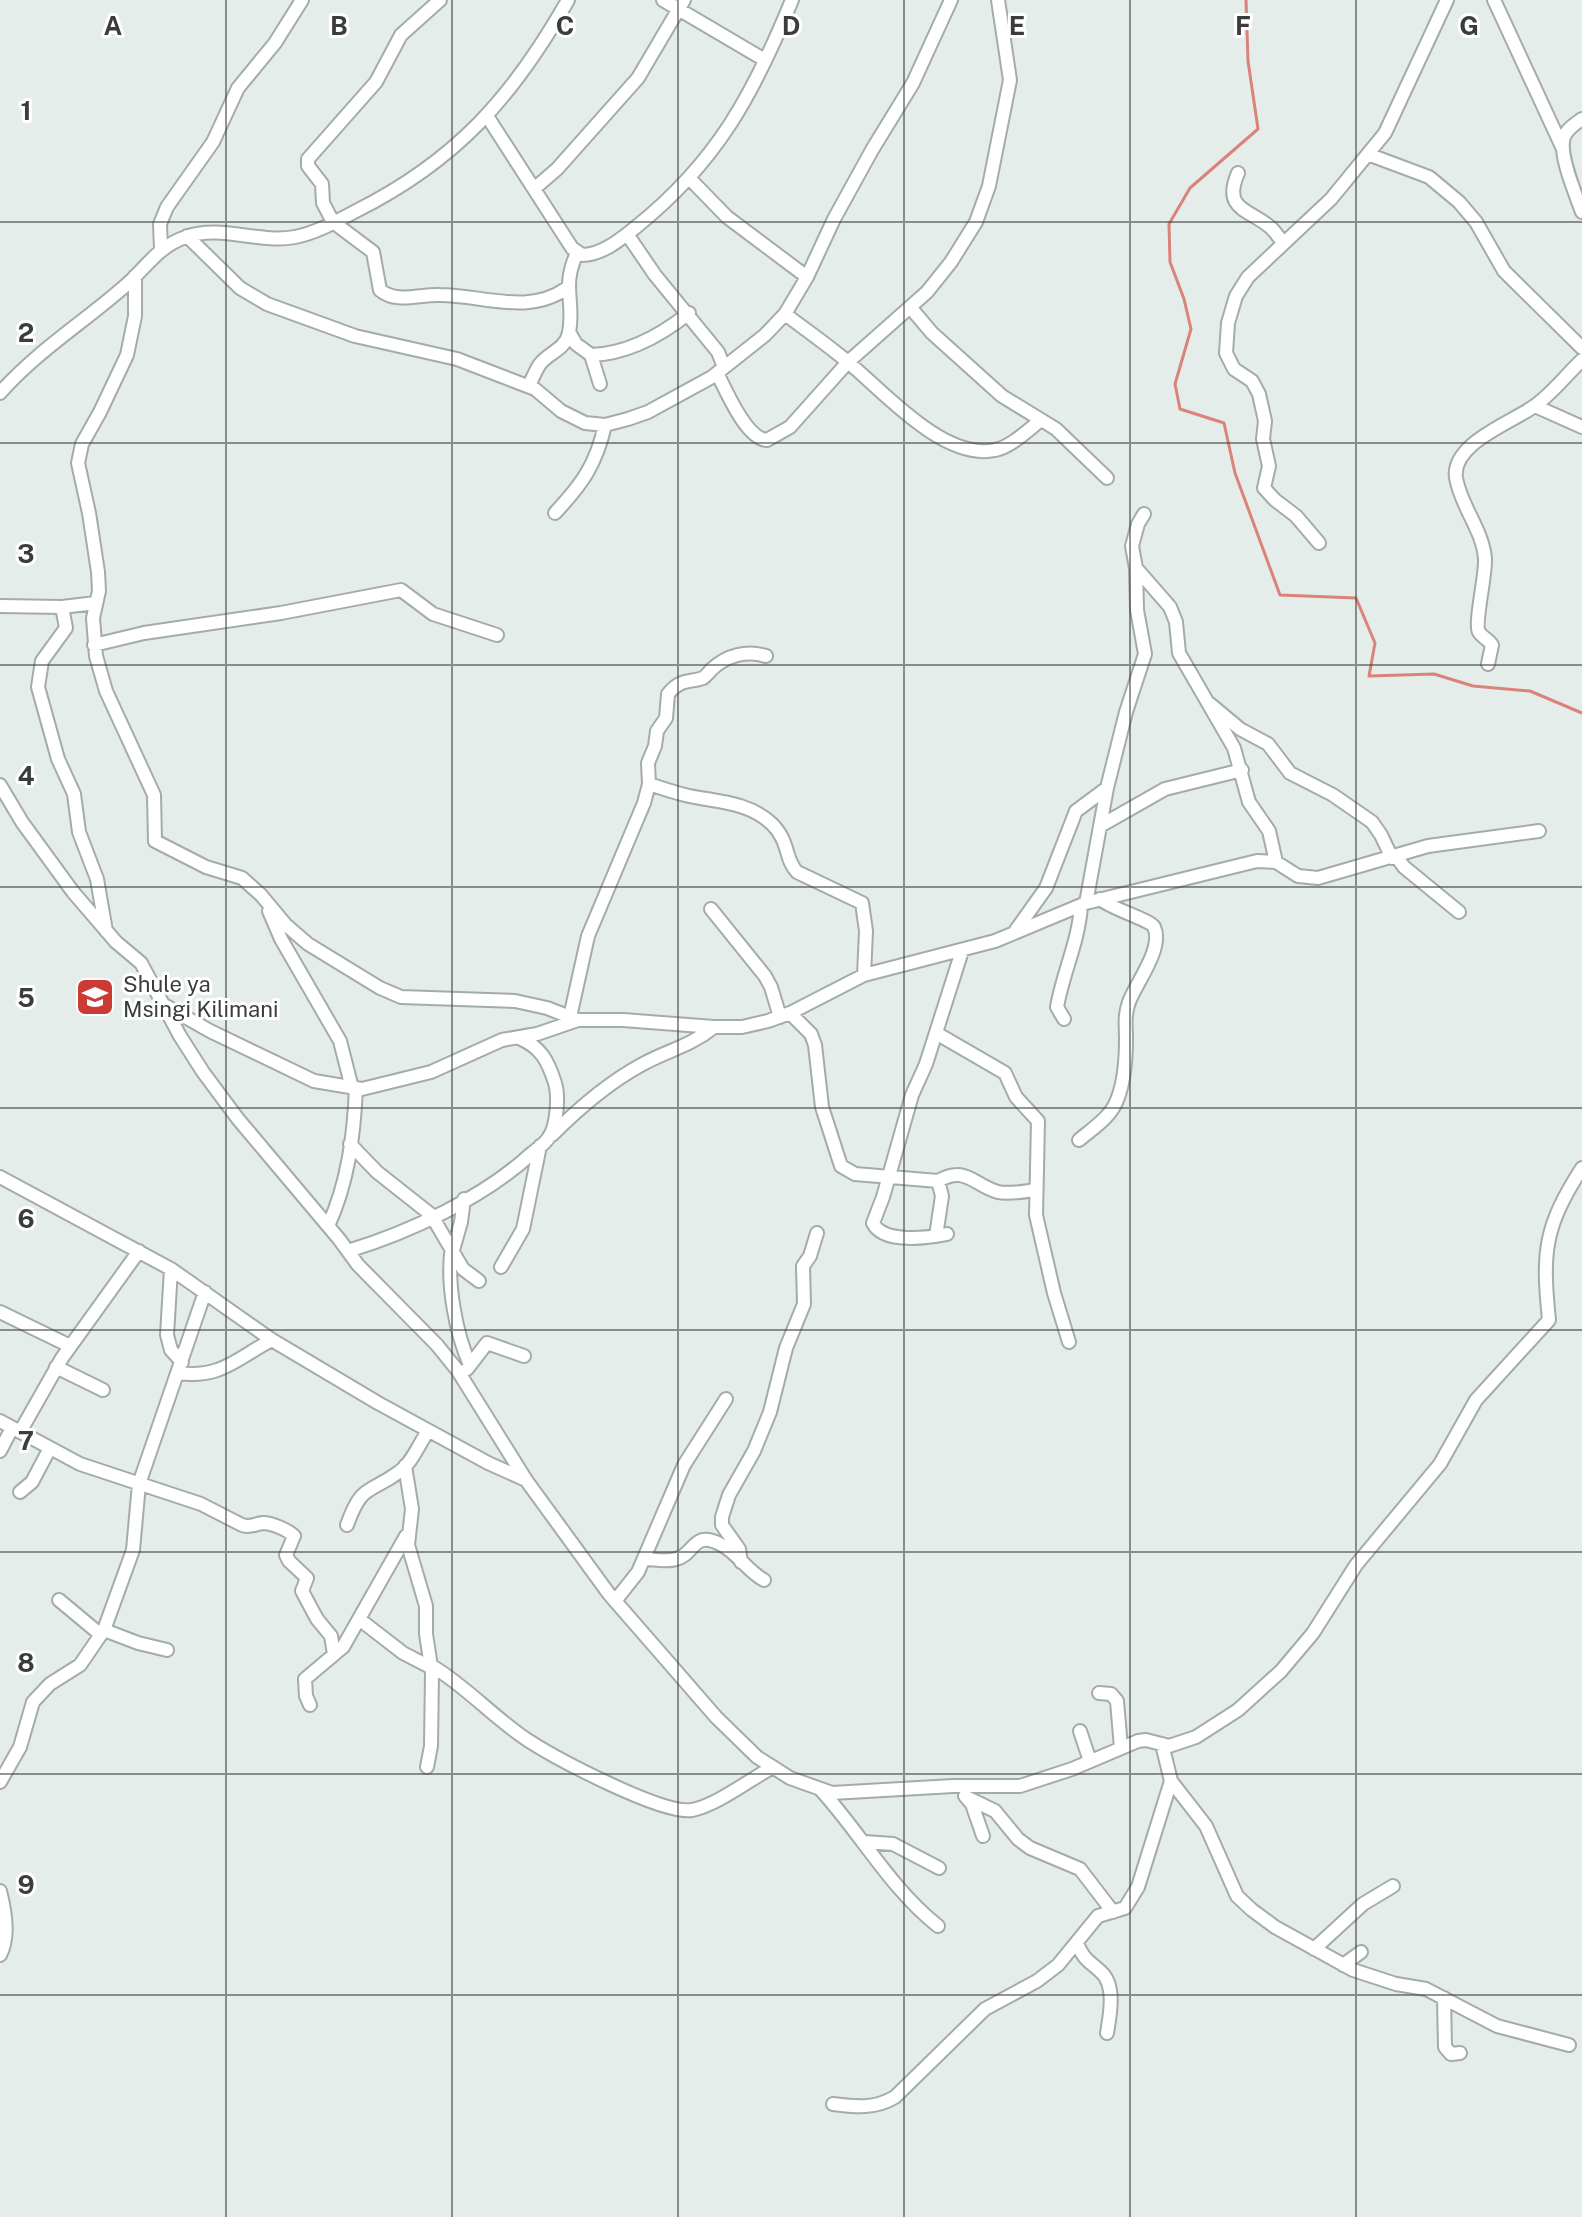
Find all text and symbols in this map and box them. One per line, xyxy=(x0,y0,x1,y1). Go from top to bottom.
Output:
text: A xyxy=(104,10,123,41)
text: B xyxy=(330,10,348,41)
text: C xyxy=(556,10,574,41)
text: D xyxy=(782,10,800,41)
text: E xyxy=(1009,10,1025,41)
text: F xyxy=(1235,10,1251,41)
text: G xyxy=(1459,10,1479,41)
text: 1 xyxy=(20,95,32,126)
text: 2 xyxy=(18,317,34,348)
text: 3 xyxy=(17,538,35,569)
text: 4 xyxy=(17,760,35,791)
place label: Shule ya Msingi Kilimani xyxy=(123,971,278,1022)
school or university icon: Shule ya Msingi Kilimani xyxy=(74,976,116,1018)
text: 5 xyxy=(17,982,35,1013)
text: 6 xyxy=(17,1203,35,1234)
text: 7 xyxy=(18,1425,34,1456)
text: 8 xyxy=(17,1647,35,1678)
text: 9 xyxy=(17,1869,35,1900)

